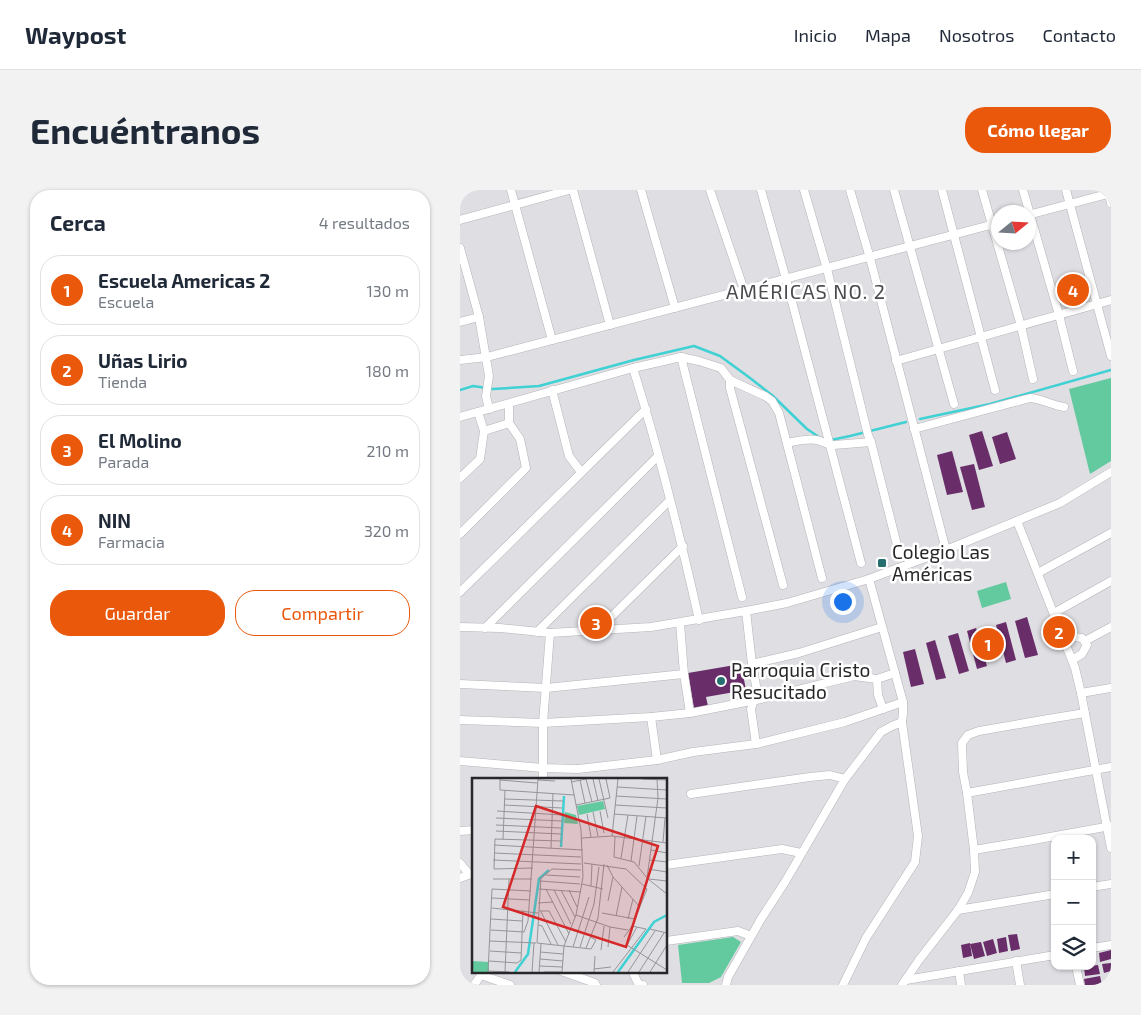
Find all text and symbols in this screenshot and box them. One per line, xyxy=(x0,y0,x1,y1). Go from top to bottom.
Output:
text: Waypost xyxy=(25,20,126,49)
text: Inicio xyxy=(794,24,837,46)
text: Mapa xyxy=(865,24,911,46)
text: Nosotros xyxy=(939,24,1014,46)
text: Contacto xyxy=(1042,24,1116,46)
button: Cómo llegar xyxy=(965,107,1111,153)
text: Encuéntranos xyxy=(30,109,260,151)
north arrow xyxy=(991,205,1036,250)
text: Cerca xyxy=(50,210,106,235)
text: 4 resultados xyxy=(319,213,410,232)
text: Escuela Americas 2 xyxy=(98,269,270,292)
pin: 4 xyxy=(1057,271,1089,309)
district label: AMÉRICAS NO. 2 xyxy=(726,279,886,303)
text: 1 xyxy=(64,281,70,300)
text: 130 m xyxy=(367,281,409,300)
text: Escuela xyxy=(98,292,154,311)
text: Uñas Lirio xyxy=(98,349,187,372)
text: 2 xyxy=(62,361,72,380)
text: 180 m xyxy=(366,361,409,380)
text: Tienda xyxy=(98,372,147,391)
text: El Molino xyxy=(98,429,182,452)
text: 3 xyxy=(62,441,72,460)
text: 210 m xyxy=(366,441,409,460)
text: Parada xyxy=(98,452,149,471)
text: NIN xyxy=(98,509,131,532)
text: 4 xyxy=(62,521,72,540)
text: 320 m xyxy=(364,521,409,540)
text: Farmacia xyxy=(98,532,165,551)
place label: Colegio Las Américas xyxy=(892,540,990,585)
marker: Colegio Las Américas xyxy=(876,557,888,569)
your location xyxy=(830,589,856,615)
button: Guardar xyxy=(50,590,225,636)
button: Compartir xyxy=(235,590,410,636)
pin: 3 xyxy=(580,604,612,642)
pin: 2 xyxy=(1043,613,1075,651)
pin: 1 xyxy=(972,625,1004,663)
place label: Parroquia Cristo Resucitado xyxy=(731,658,870,703)
marker: Parroquia Cristo Resucitado xyxy=(715,675,727,687)
inset map xyxy=(472,778,668,972)
map controls xyxy=(1051,835,1096,970)
button: + xyxy=(1051,835,1096,880)
button: − xyxy=(1051,880,1096,925)
button: layers xyxy=(1051,925,1096,970)

